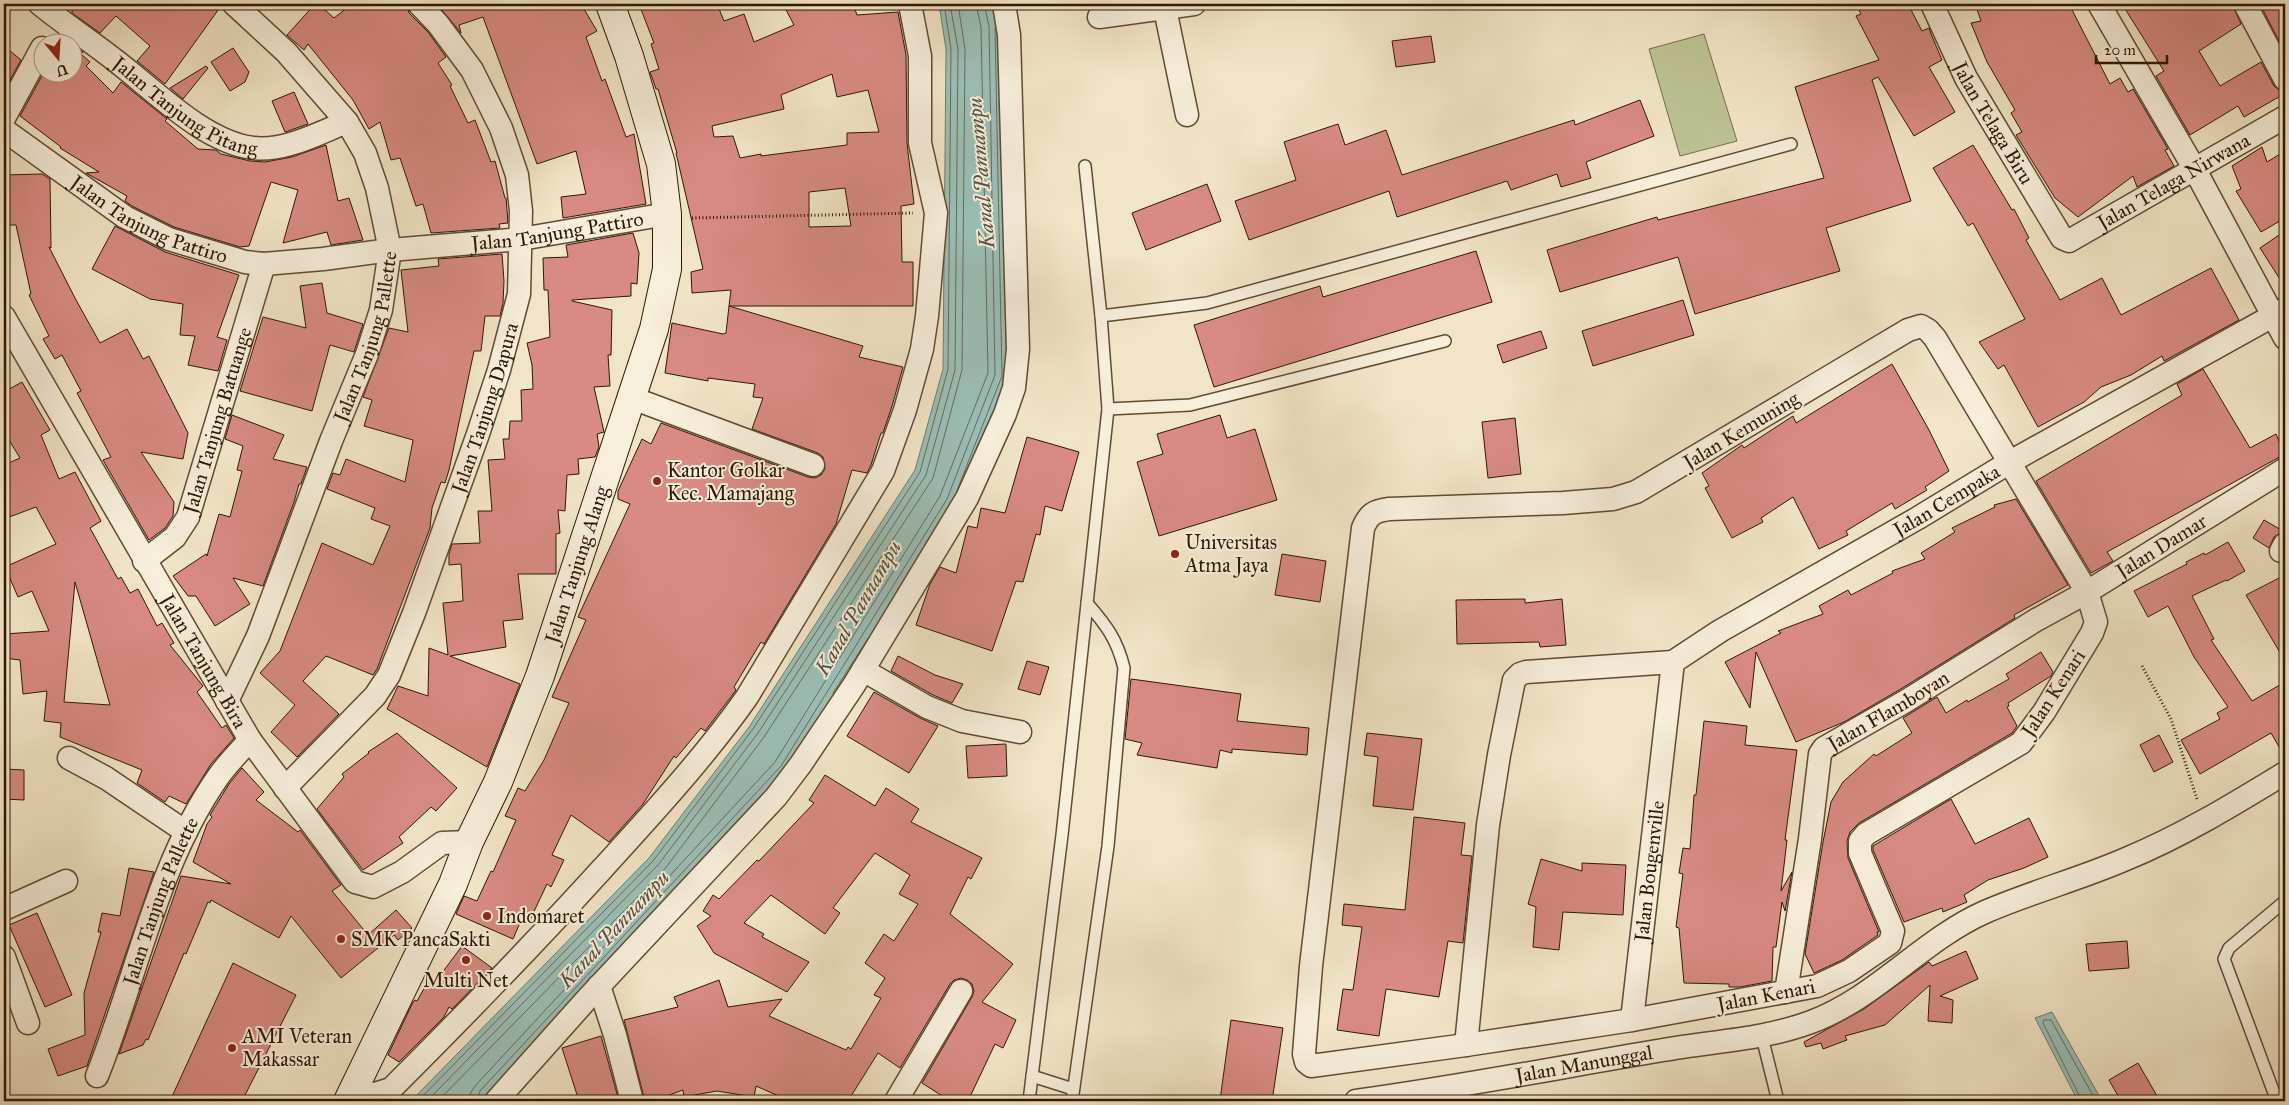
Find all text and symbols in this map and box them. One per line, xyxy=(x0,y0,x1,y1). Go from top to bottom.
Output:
north arrow xyxy=(32,32,82,82)
scale bar xyxy=(2096,32,2168,64)
text: 20 m xyxy=(2104,41,2136,59)
street label: Jalan Tanjung Pitang xyxy=(106,50,260,162)
street label: Jalan Telaga Biru xyxy=(1946,56,2039,189)
text: U xyxy=(53,60,70,80)
water label: Kanal Pannampu xyxy=(961,96,1001,251)
street label: Jalan Telaga Nirwana xyxy=(2091,128,2255,236)
street label: Jalan Tanjung Pattiro xyxy=(64,169,231,268)
street label: Jalan Tanjung Pattiro xyxy=(468,206,645,256)
street label: Jalan Tanjung Pallette xyxy=(327,249,402,428)
street label: Jalan Tanjung Dapura xyxy=(445,319,523,498)
street label: Jalan Tanjung Batuange xyxy=(177,324,256,519)
street label: Jalan Kemuning xyxy=(1677,386,1804,476)
place label: Kantor Golkar Kec. Mamajang xyxy=(667,458,795,506)
street label: Jalan Cempaka xyxy=(1887,459,2005,544)
marker: Kantor Golkar Kec. Mamajang xyxy=(651,475,663,487)
street label: Jalan Tanjung Alang xyxy=(539,482,615,649)
street label: Jalan Damar xyxy=(2110,508,2211,585)
place label: Universitas Atma Jaya xyxy=(1184,530,1277,578)
water label: Kanal Pannampu xyxy=(808,536,907,681)
marker: Universitas Atma Jaya xyxy=(1169,548,1181,560)
street label: Jalan Tanjung Bira xyxy=(154,588,253,733)
street label: Jalan Kenari xyxy=(2015,644,2091,744)
street label: Jalan Flamboyan xyxy=(1821,665,1954,757)
street label: Jalan Bougenville xyxy=(1629,799,1669,945)
street label: Jalan Tanjung Pallette xyxy=(117,813,203,990)
water label: Kanal Pannampu xyxy=(552,865,675,994)
place label: Indomaret xyxy=(497,904,585,928)
marker: Indomaret xyxy=(481,910,493,922)
place label: SMK PancaSakti xyxy=(351,927,491,951)
marker: SMK PancaSakti xyxy=(335,933,347,945)
marker: Multi Net xyxy=(460,954,472,966)
place label: Multi Net xyxy=(423,968,509,992)
street label: Jalan Kenari xyxy=(1713,974,1818,1018)
place label: AMI Veteran Makassar xyxy=(241,1024,352,1071)
street label: Jalan Manunggal xyxy=(1512,1040,1655,1089)
marker: AMI Veteran Makassar xyxy=(226,1042,238,1054)

